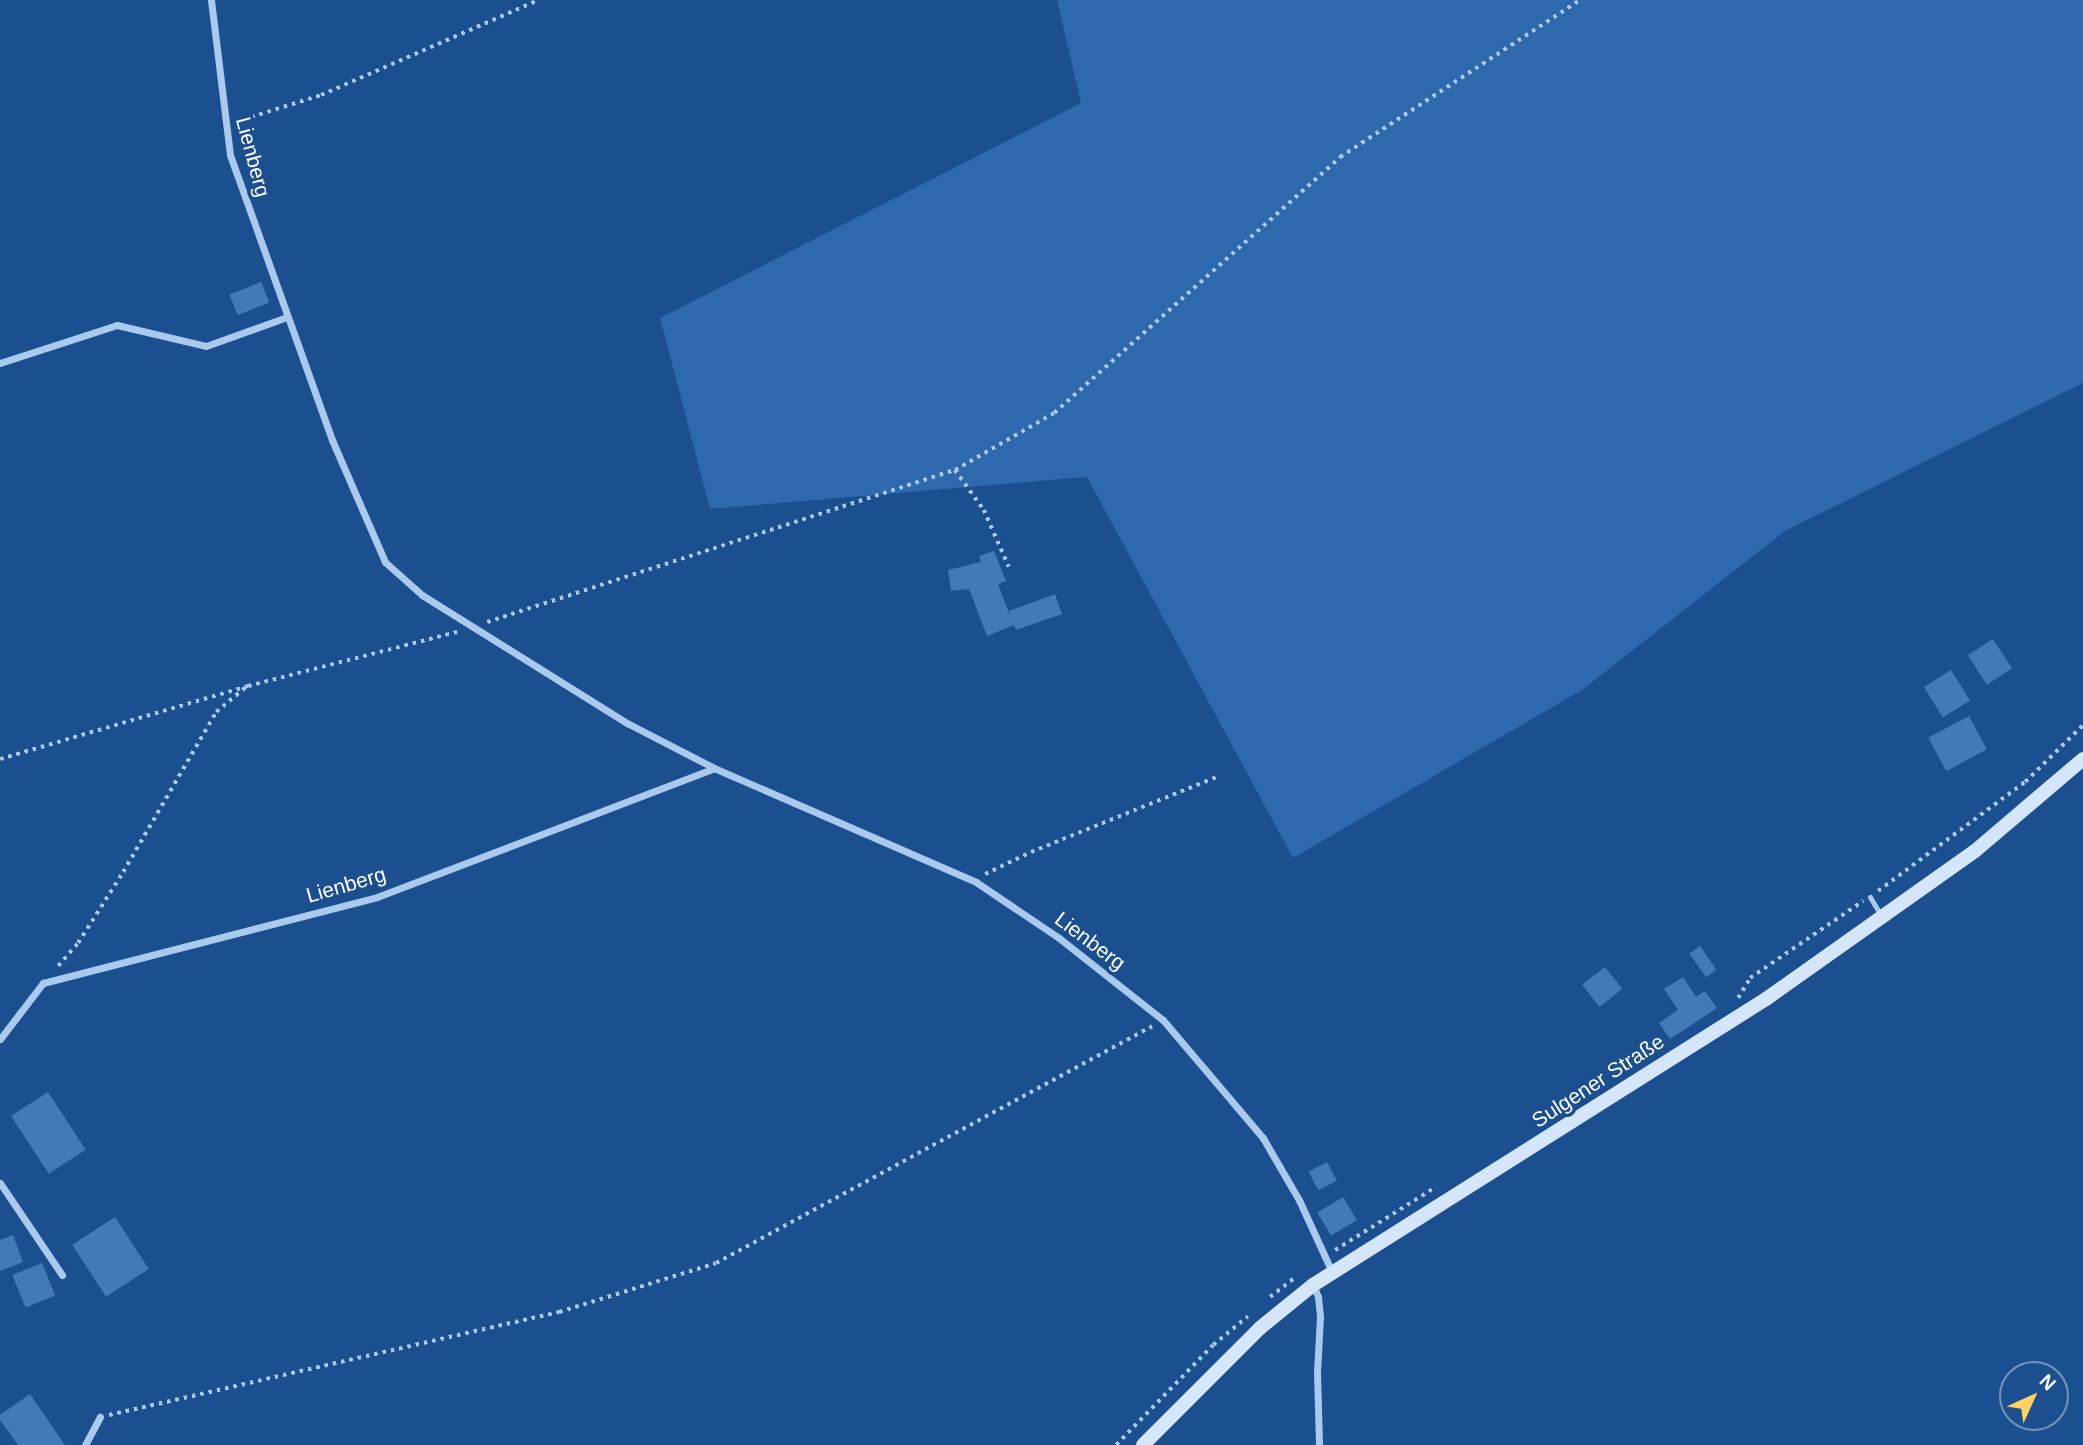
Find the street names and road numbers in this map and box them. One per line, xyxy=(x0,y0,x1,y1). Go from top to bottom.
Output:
street label: Lienberg xyxy=(230,114,276,200)
street label: Lienberg xyxy=(303,862,389,908)
street label: Lienberg xyxy=(1050,906,1130,976)
street label: Sulgener Straße xyxy=(1527,1029,1669,1133)

